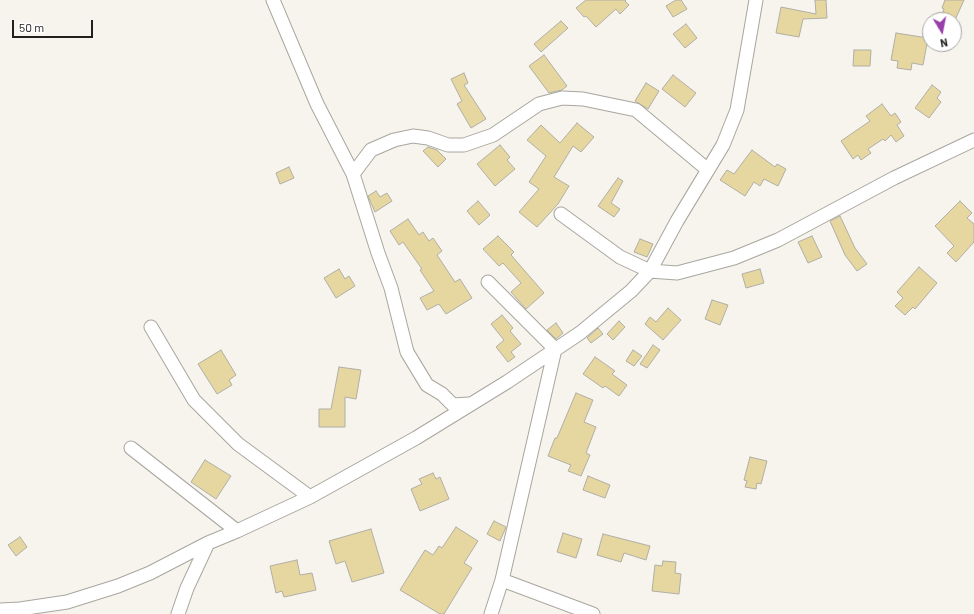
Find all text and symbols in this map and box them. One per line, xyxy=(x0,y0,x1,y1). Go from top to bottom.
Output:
scale bar xyxy=(14,12,95,38)
north arrow xyxy=(922,12,962,52)
text: 50 m xyxy=(19,20,44,34)
text: N xyxy=(939,36,949,50)

